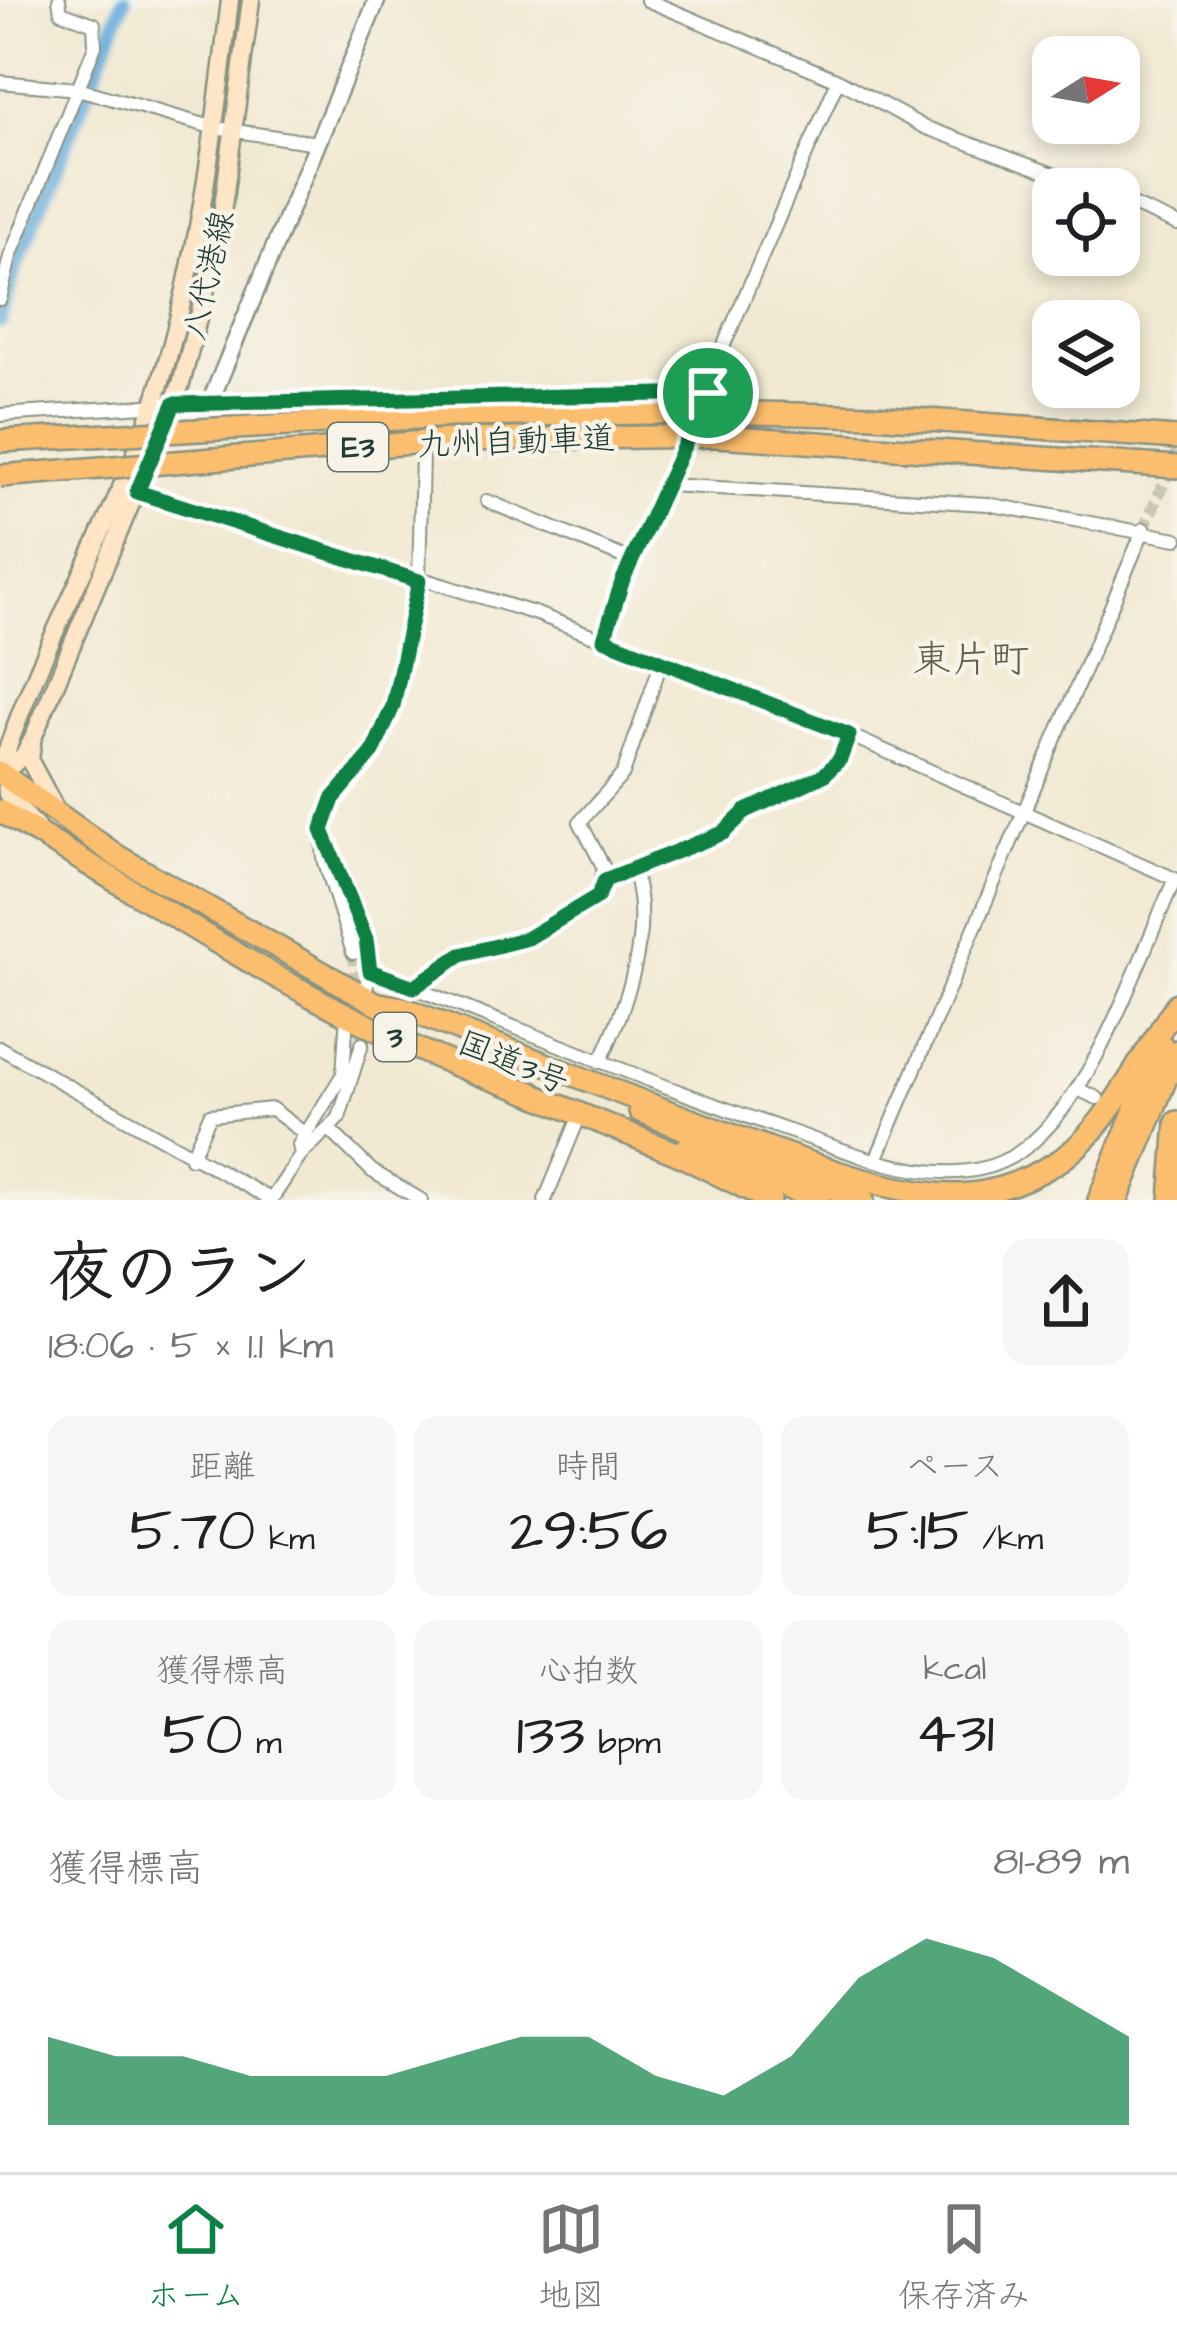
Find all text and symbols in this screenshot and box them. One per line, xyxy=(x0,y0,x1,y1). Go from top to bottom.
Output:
north arrow xyxy=(1032,36,1140,144)
map controls xyxy=(1032,36,1140,408)
button: locate xyxy=(1032,168,1140,276)
street label: 八代港線 xyxy=(172,206,246,345)
button: layers xyxy=(1032,300,1140,408)
pin xyxy=(657,342,759,444)
icon: arrive xyxy=(675,360,741,426)
street label: 九州自動車道 xyxy=(416,416,616,468)
road number: E3 xyxy=(328,423,388,471)
district label: 東片町 xyxy=(912,634,1030,688)
road number: 3 xyxy=(374,1013,416,1061)
street label: 国道3号 xyxy=(451,1020,576,1106)
text: 夜のラン xyxy=(48,1229,312,1321)
button: share xyxy=(1003,1239,1129,1365)
text: 18:06 · 5 × 1.1 km xyxy=(48,1320,333,1374)
text: 距離 xyxy=(189,1444,255,1490)
text: 時間 xyxy=(555,1444,621,1490)
text: ペース xyxy=(906,1444,1003,1490)
text: 5.70 xyxy=(130,1490,255,1573)
text: 29:56 xyxy=(509,1490,668,1573)
text: 5:15 xyxy=(866,1490,969,1573)
text: km xyxy=(255,1516,315,1562)
text: /km xyxy=(969,1516,1043,1562)
text: kcal xyxy=(923,1646,986,1692)
text: 獲得標高 xyxy=(156,1648,288,1694)
text: 心拍数 xyxy=(539,1648,638,1694)
text: 431 xyxy=(915,1692,994,1775)
text: 50 xyxy=(163,1694,243,1777)
text: 133 xyxy=(516,1694,585,1777)
text: m xyxy=(243,1720,282,1766)
text: bpm xyxy=(585,1720,661,1766)
text: 81–89 m xyxy=(993,1836,1129,1890)
text: 獲得標高 xyxy=(48,1843,204,1897)
tab: ホーム xyxy=(147,2196,245,2319)
tab: 地図 xyxy=(538,2196,604,2319)
tab: 保存済み xyxy=(898,2196,1030,2319)

